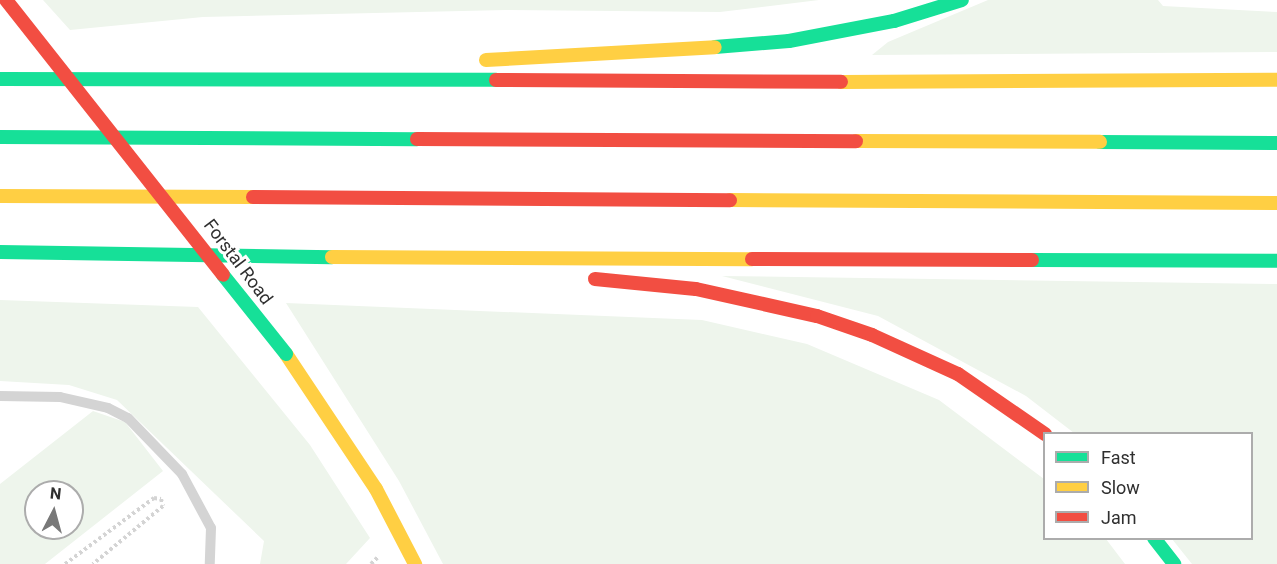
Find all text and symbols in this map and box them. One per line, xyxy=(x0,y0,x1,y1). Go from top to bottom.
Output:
street label: Forstal Road xyxy=(199,215,277,309)
legend xyxy=(1043,432,1253,540)
text: Fast xyxy=(1101,447,1136,468)
text: Slow xyxy=(1101,477,1140,498)
north arrow xyxy=(24,480,84,540)
text: N xyxy=(49,484,62,504)
text: Jam xyxy=(1101,507,1137,528)

